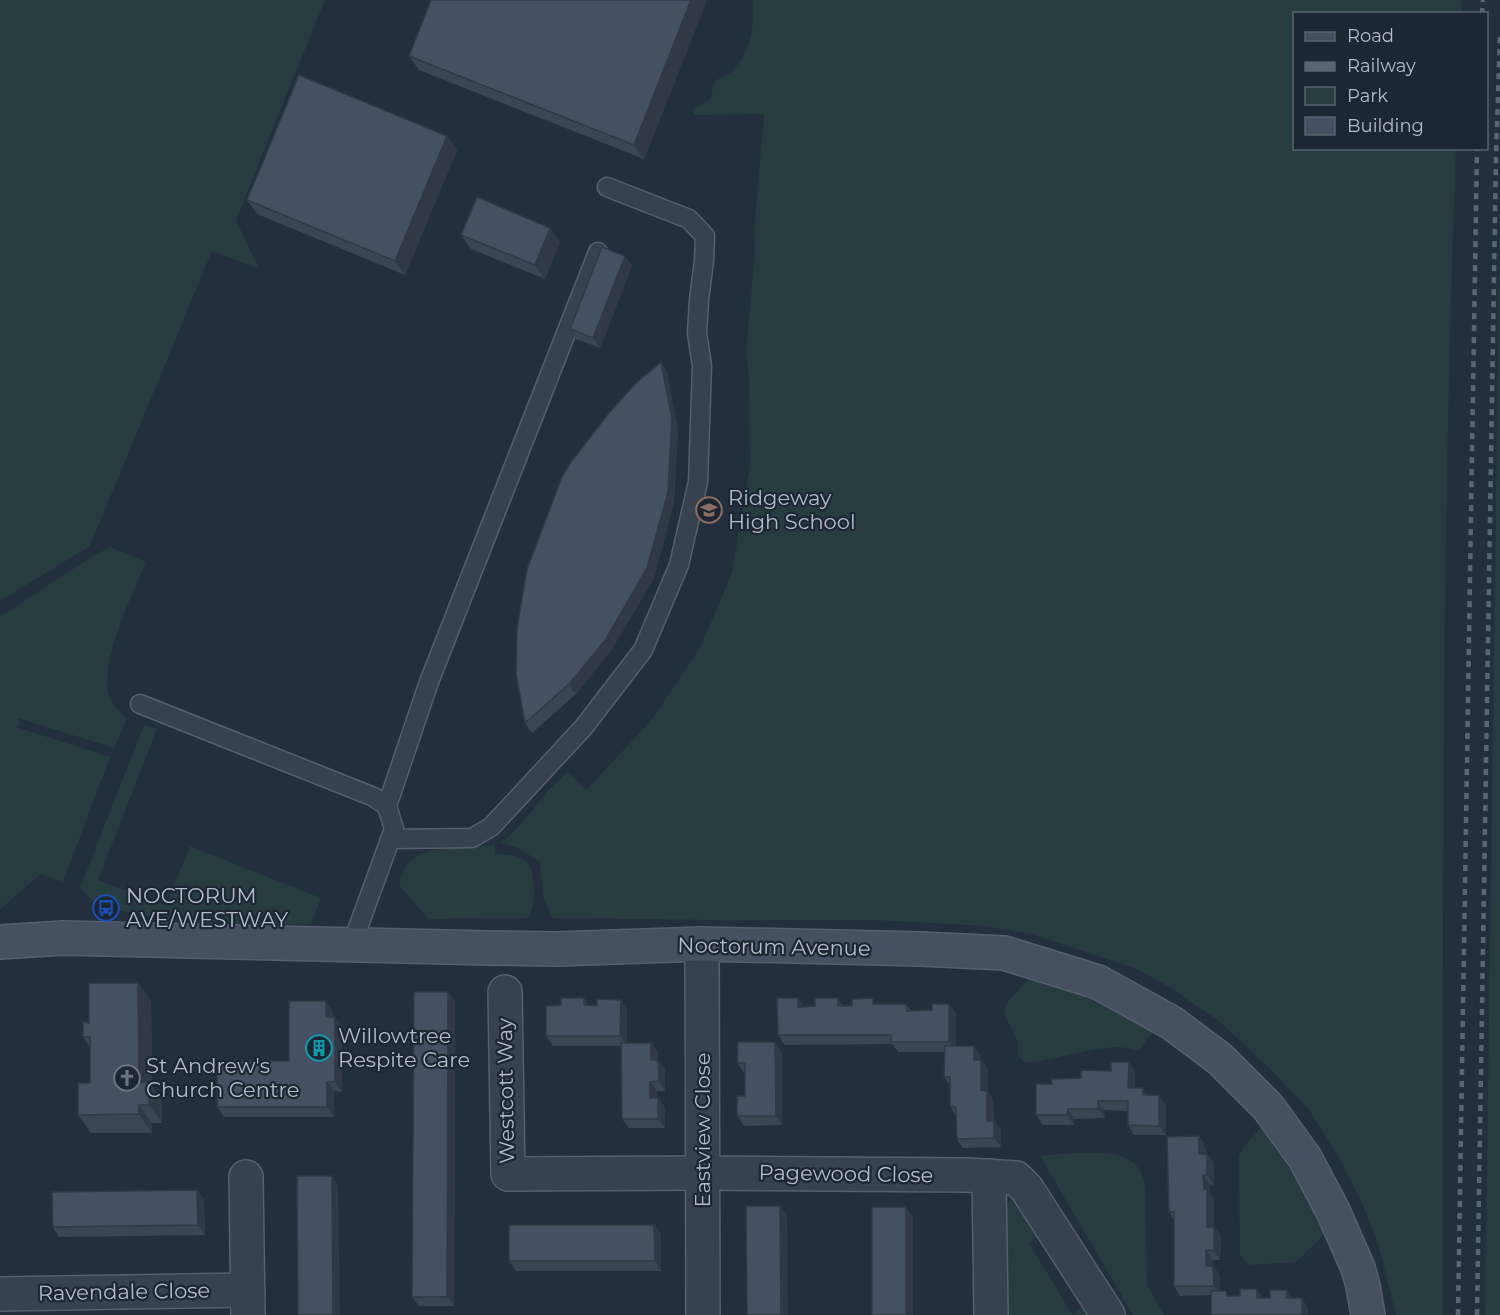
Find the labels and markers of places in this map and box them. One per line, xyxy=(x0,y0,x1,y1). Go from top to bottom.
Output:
place label: Ridgeway High School xyxy=(728,485,856,534)
school or university icon: Ridgeway High School xyxy=(694,495,724,525)
place label: NOCTORUM AVE/WESTWAY xyxy=(126,883,289,932)
bus stop icon: NOCTORUM AVE/WESTWAY xyxy=(91,893,121,923)
place label: Willowtree Respite Care xyxy=(338,1023,470,1072)
building icon: Willowtree Respite Care xyxy=(304,1033,334,1063)
place label: St Andrew's Church Centre xyxy=(146,1053,299,1102)
church icon: St Andrew's Church Centre xyxy=(112,1063,142,1093)

